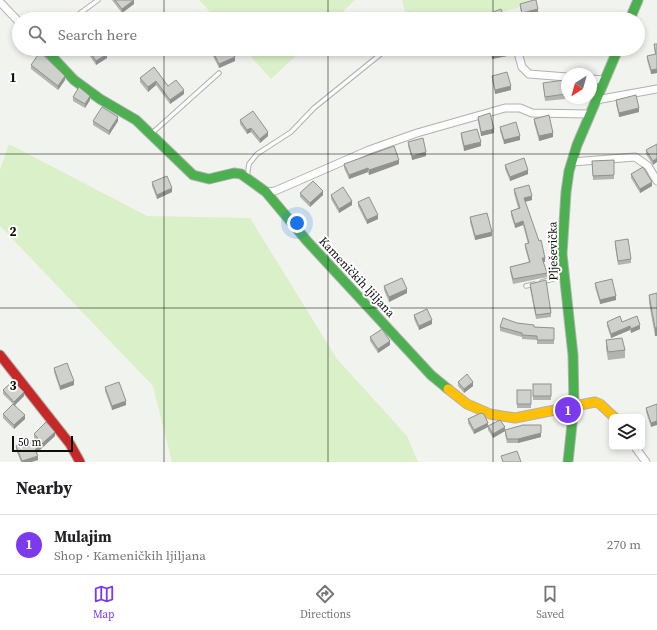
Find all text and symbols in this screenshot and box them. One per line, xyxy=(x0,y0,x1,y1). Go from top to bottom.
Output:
search box xyxy=(12,12,645,56)
icon: search xyxy=(26,23,48,45)
text: Search here xyxy=(58,24,137,45)
north arrow xyxy=(561,68,597,104)
text: 1 xyxy=(9,69,17,86)
your location xyxy=(287,213,307,233)
street label: Plješevička xyxy=(544,220,562,281)
text: 2 xyxy=(9,223,17,240)
street label: Kameničkih ljiljana xyxy=(316,233,399,321)
text: 3 xyxy=(9,377,17,394)
pin: 1 xyxy=(555,395,581,425)
map controls xyxy=(609,414,645,450)
button: layers xyxy=(609,414,645,450)
scale bar xyxy=(12,434,73,453)
text: 50 m xyxy=(18,435,41,450)
text: Nearby xyxy=(16,476,72,500)
text: Mulajim xyxy=(54,526,112,547)
text: 1 xyxy=(25,536,33,553)
text: 270 m xyxy=(607,536,641,553)
text: Shop · Kameničkih ljiljana xyxy=(54,547,206,564)
tab: Map xyxy=(93,583,115,622)
tab: Directions xyxy=(300,583,351,622)
tab: Saved xyxy=(536,583,564,622)

